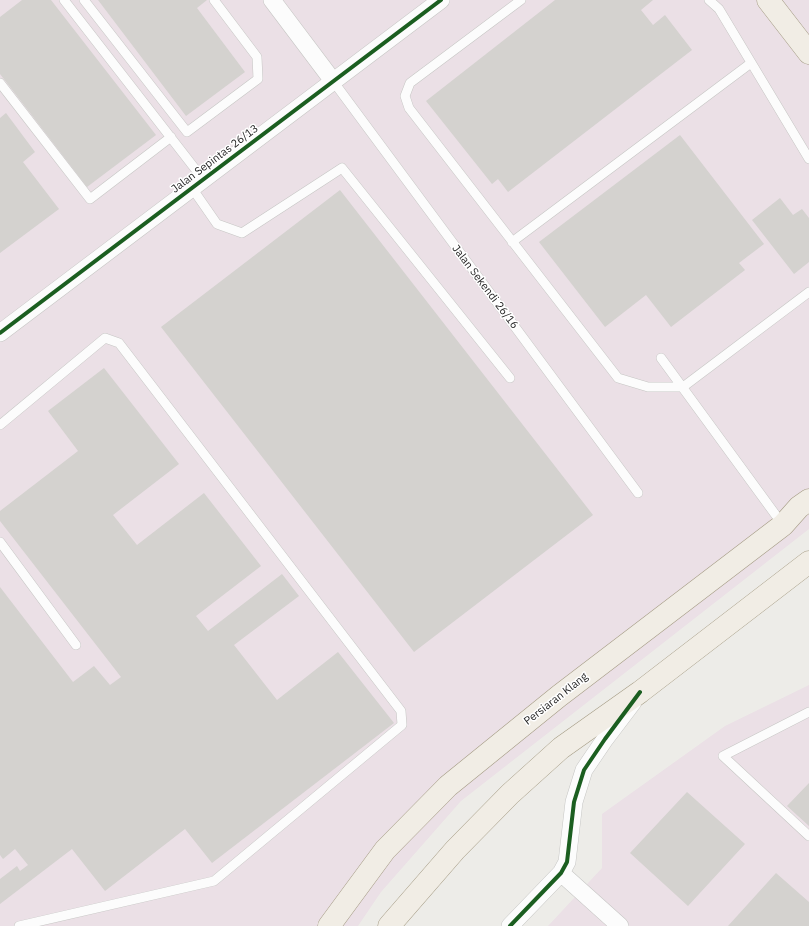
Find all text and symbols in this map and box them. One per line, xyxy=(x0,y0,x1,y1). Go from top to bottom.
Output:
street label: Jalan Sepintas 26/13 xyxy=(169,122,261,196)
street label: Jalan Sekendi 26/16 xyxy=(449,242,521,332)
street label: Persiaran Klang xyxy=(522,670,590,728)

